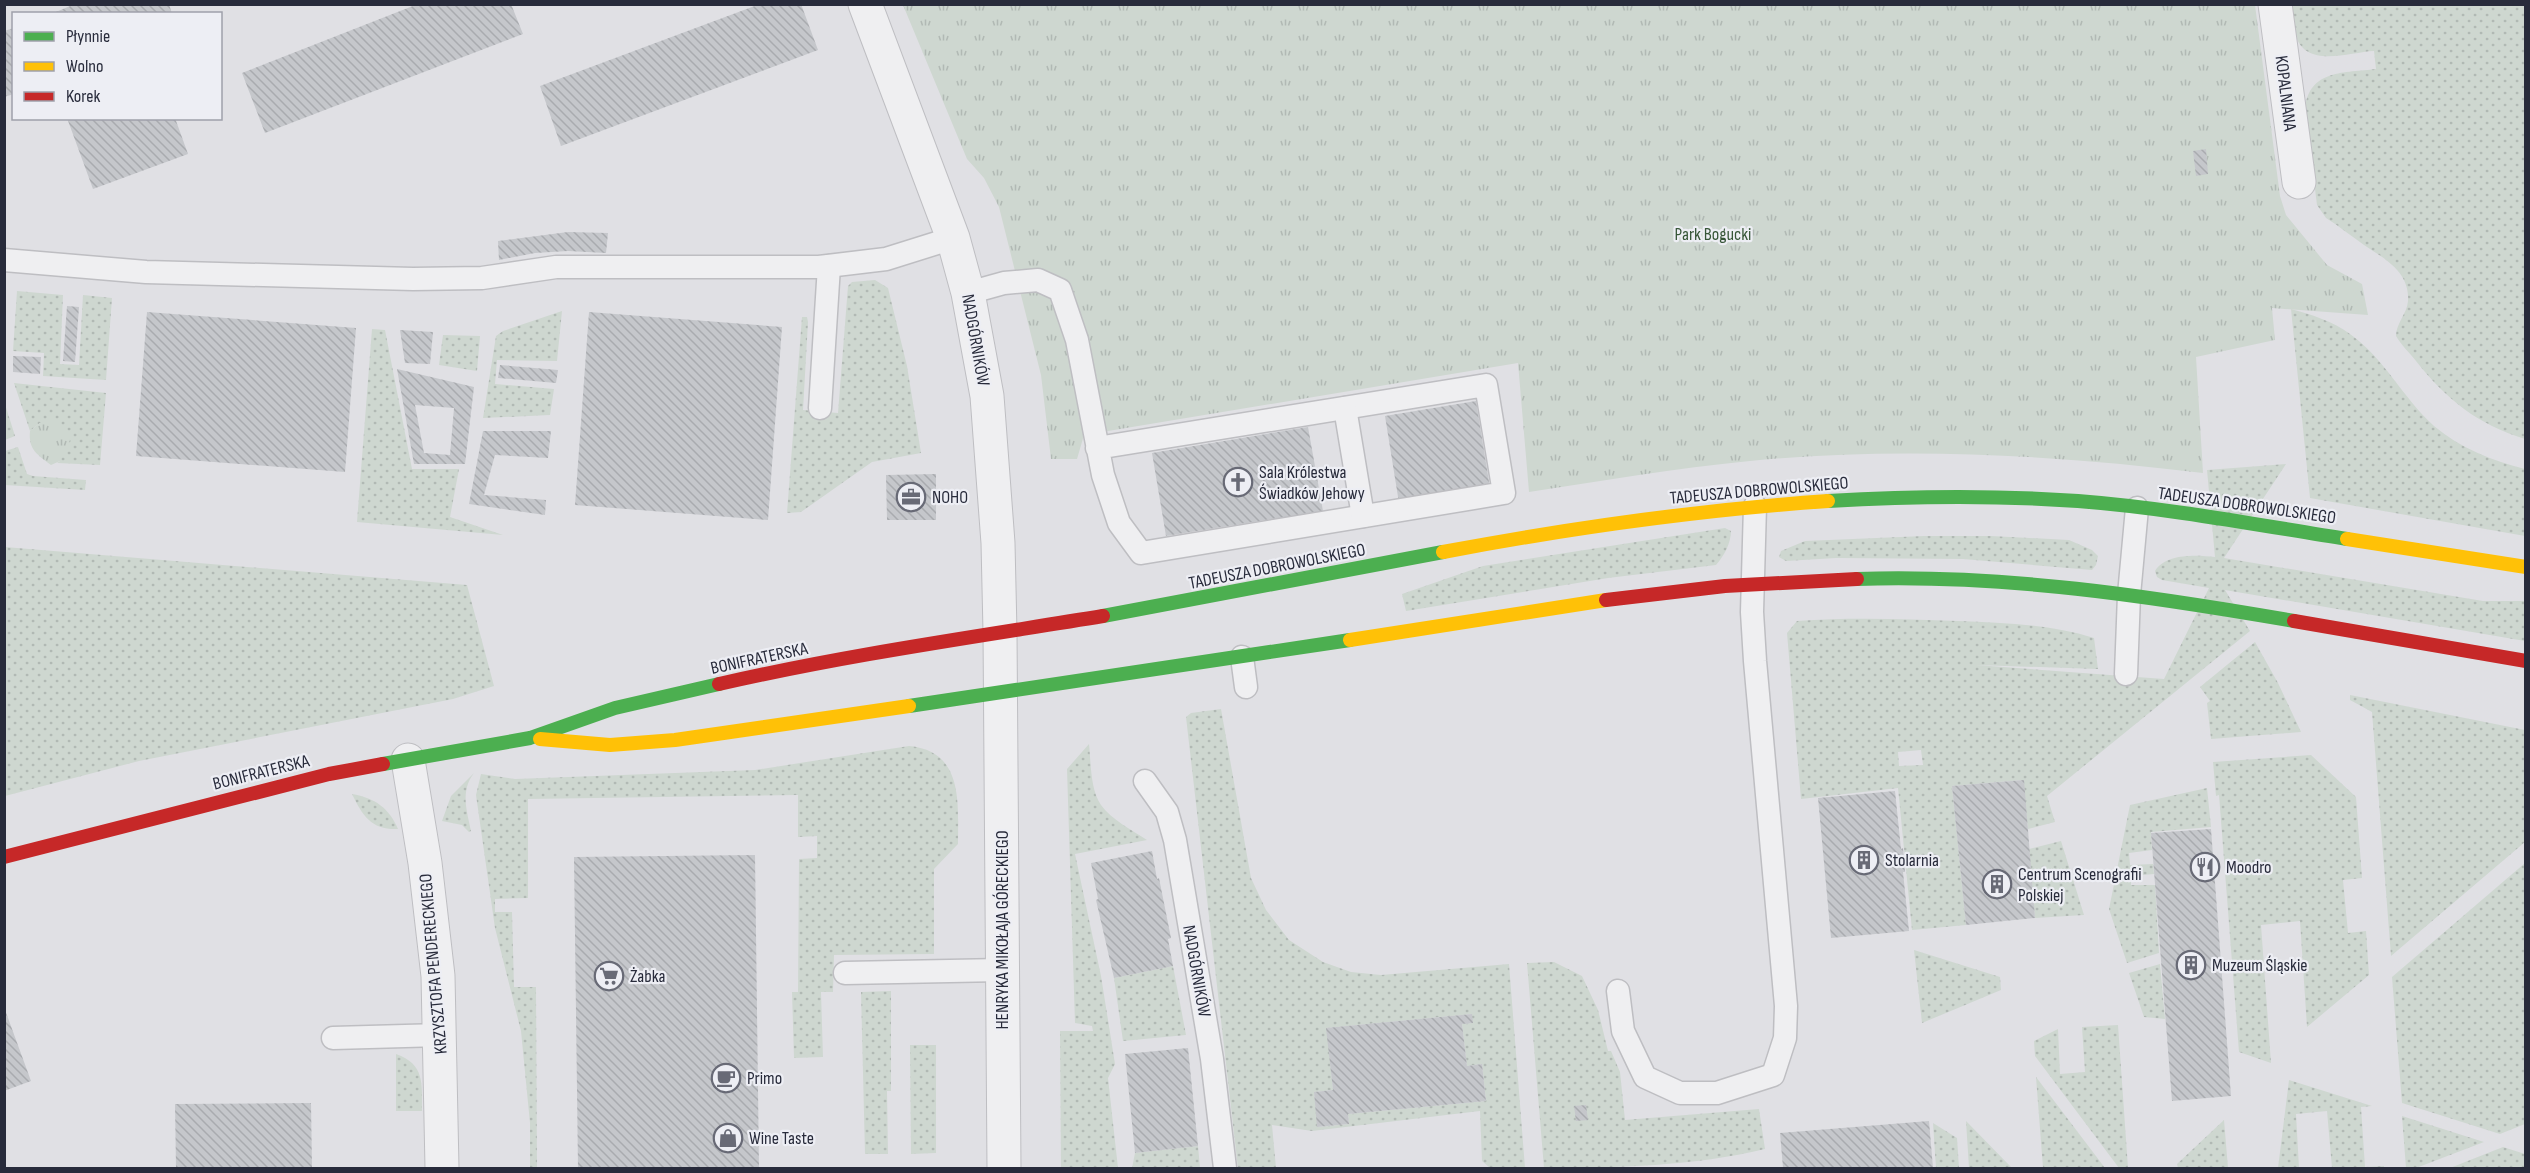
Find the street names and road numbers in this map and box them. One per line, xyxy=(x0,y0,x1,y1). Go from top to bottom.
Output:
street label: KOPALNIANA xyxy=(2270,54,2301,132)
street label: NADGÓRNIKÓW xyxy=(957,292,994,388)
street label: TADEUSZA DOBROWOLSKIEGO xyxy=(1669,472,1849,509)
street label: TADEUSZA DOBROWOLSKIEGO xyxy=(2157,483,2337,528)
street label: TADEUSZA DOBROWOLSKIEGO xyxy=(1187,539,1367,594)
street label: BONIFRATERSKA xyxy=(709,638,810,679)
street label: BONIFRATERSKA xyxy=(211,750,312,795)
street label: HENRYKA MIKOŁAJA GÓRECKIEGO xyxy=(992,830,1013,1030)
street label: KRZYSZTOFA PENDERECKIEGO xyxy=(415,873,452,1055)
street label: NADGÓRNIKÓW xyxy=(1178,923,1215,1019)

